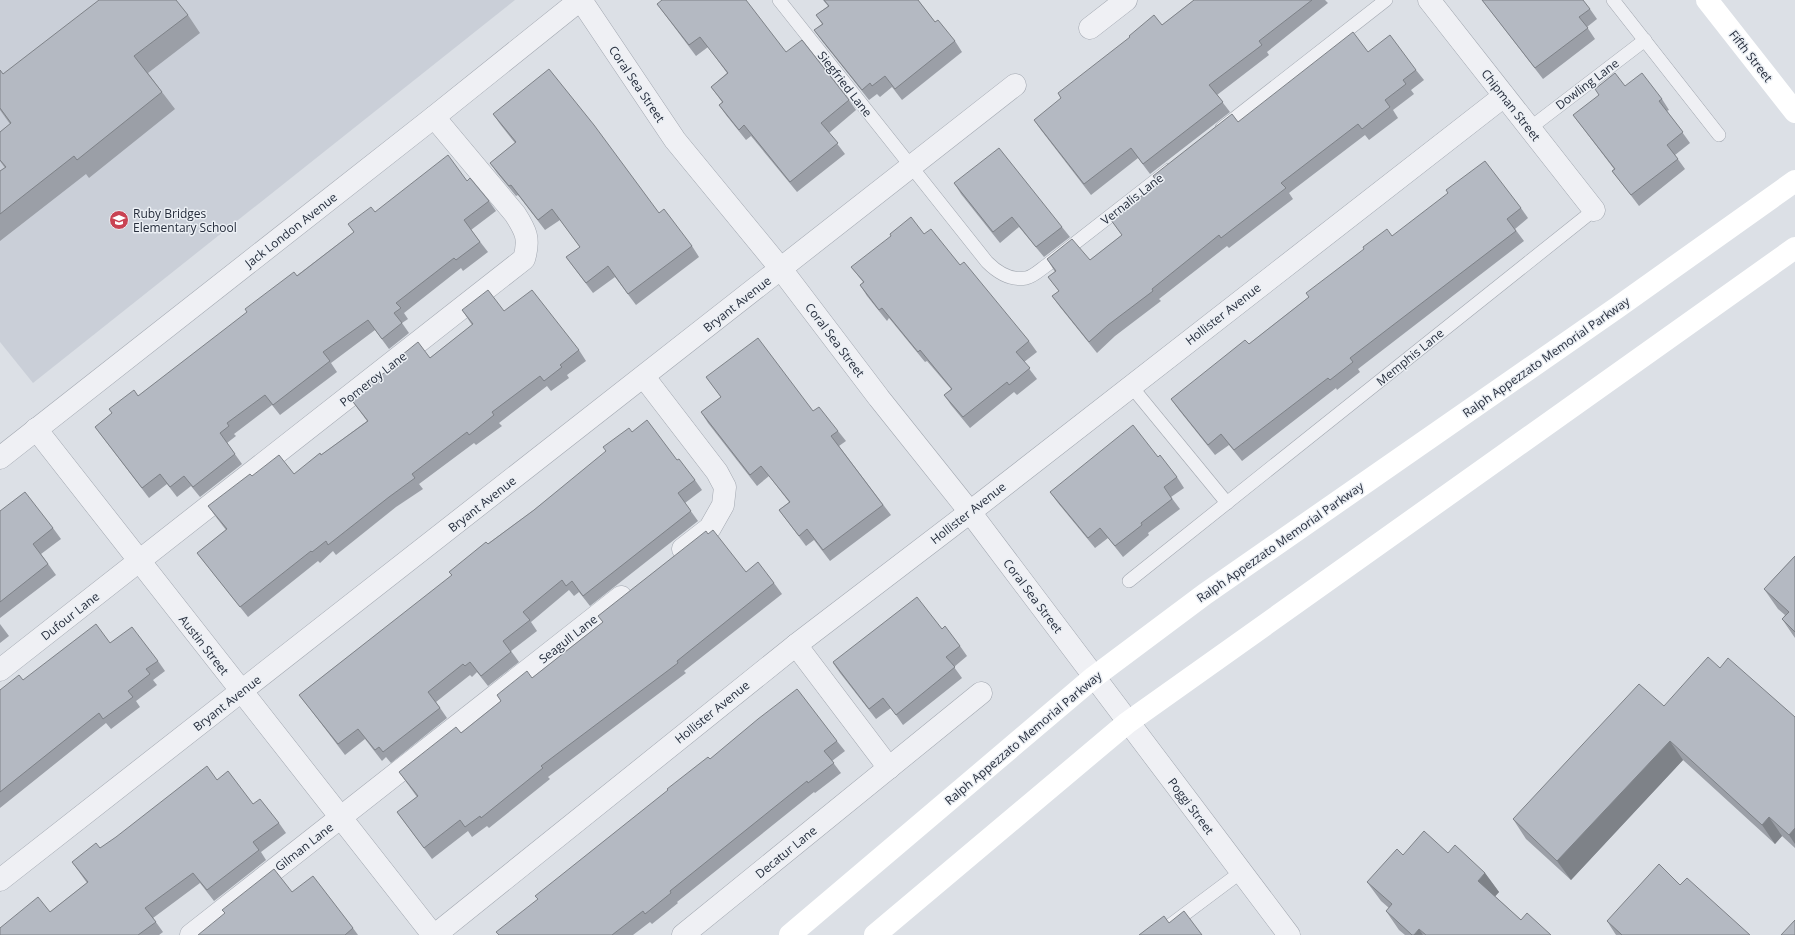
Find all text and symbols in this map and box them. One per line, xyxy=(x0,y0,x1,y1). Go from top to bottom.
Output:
street label: Fifth Street xyxy=(1725,27,1777,85)
street label: Coral Sea Street xyxy=(605,42,669,126)
street label: Siegfried Lane xyxy=(814,48,876,121)
street label: Dowling Lane xyxy=(1552,54,1622,113)
street label: Chipman Street xyxy=(1478,65,1544,145)
street label: Vernalis Lane xyxy=(1097,169,1167,229)
street label: Jack London Avenue xyxy=(241,188,341,272)
place label: Ruby Bridges Elementary School xyxy=(133,205,237,236)
school or university icon: Ruby Bridges Elementary School xyxy=(108,209,130,231)
street label: Bryant Avenue xyxy=(700,272,775,336)
street label: Hollister Avenue xyxy=(1182,279,1265,349)
street label: Ralph Appezzato Memorial Parkway xyxy=(1459,292,1634,421)
street label: Coral Sea Street xyxy=(801,299,869,381)
street label: Memphis Lane xyxy=(1373,324,1448,389)
street label: Pomeroy Lane xyxy=(336,347,410,411)
street label: Bryant Avenue xyxy=(445,472,520,536)
street label: Ralph Appezzato Memorial Parkway xyxy=(1193,477,1368,606)
street label: Hollister Avenue xyxy=(927,478,1010,548)
street label: Coral Sea Street xyxy=(999,555,1067,637)
street label: Dufour Lane xyxy=(37,588,103,644)
street label: Austin Street xyxy=(175,611,233,679)
street label: Seagull Lane xyxy=(535,611,601,667)
street label: Ralph Appezzato Memorial Parkway xyxy=(941,667,1106,809)
street label: Bryant Avenue xyxy=(190,671,265,735)
street label: Hollister Avenue xyxy=(671,676,753,747)
street label: Poggi Street xyxy=(1164,774,1218,838)
street label: Gilman Lane xyxy=(271,819,337,875)
street label: Decatur Lane xyxy=(752,822,821,882)

